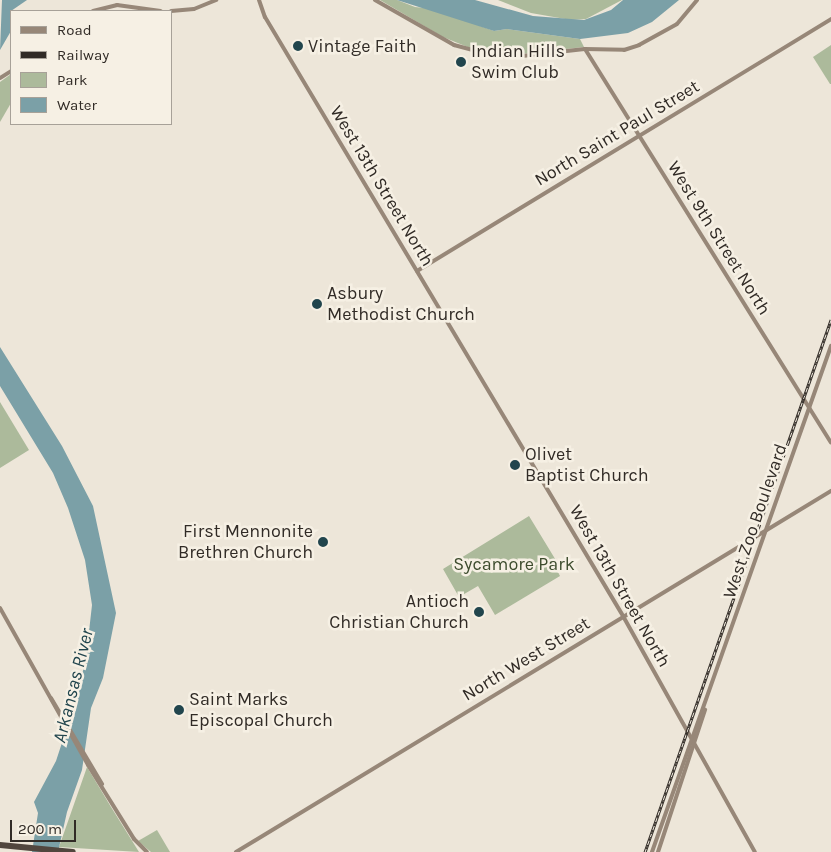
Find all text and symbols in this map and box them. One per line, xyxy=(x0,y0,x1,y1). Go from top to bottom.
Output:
legend xyxy=(10,10,172,125)
text: Road xyxy=(57,21,92,39)
place label: Vintage Faith xyxy=(308,35,417,57)
marker: Vintage Faith xyxy=(292,40,304,52)
place label: Indian Hills Swim Club xyxy=(471,41,565,84)
text: Railway xyxy=(57,46,109,64)
marker: Indian Hills Swim Club xyxy=(455,56,467,68)
text: Park xyxy=(57,71,87,89)
street label: North Saint Paul Street xyxy=(531,75,703,191)
text: Water xyxy=(57,96,97,114)
street label: West 13th Street North xyxy=(325,102,439,270)
street label: West 9th Street North xyxy=(663,157,775,319)
place label: Asbury Methodist Church xyxy=(327,283,475,326)
marker: Asbury Methodist Church xyxy=(311,298,323,310)
street label: West Zoo Boulevard xyxy=(718,441,792,601)
place label: Olivet Baptist Church xyxy=(525,444,649,486)
marker: Olivet Baptist Church xyxy=(509,459,521,471)
street label: West 13th Street North xyxy=(565,501,675,671)
place label: First Mennonite Brethren Church xyxy=(178,521,313,564)
marker: First Mennonite Brethren Church xyxy=(317,536,329,548)
park label: Sycamore Park xyxy=(453,553,575,575)
place label: Antioch Christian Church xyxy=(329,591,469,634)
marker: Antioch Christian Church xyxy=(473,606,485,618)
street label: North West Street xyxy=(458,612,594,706)
water label: Arkansas River xyxy=(49,626,99,746)
place label: Saint Marks Episcopal Church xyxy=(189,689,333,732)
marker: Saint Marks Episcopal Church xyxy=(173,704,185,716)
scale bar xyxy=(12,810,79,842)
text: 200 m xyxy=(18,820,62,838)

